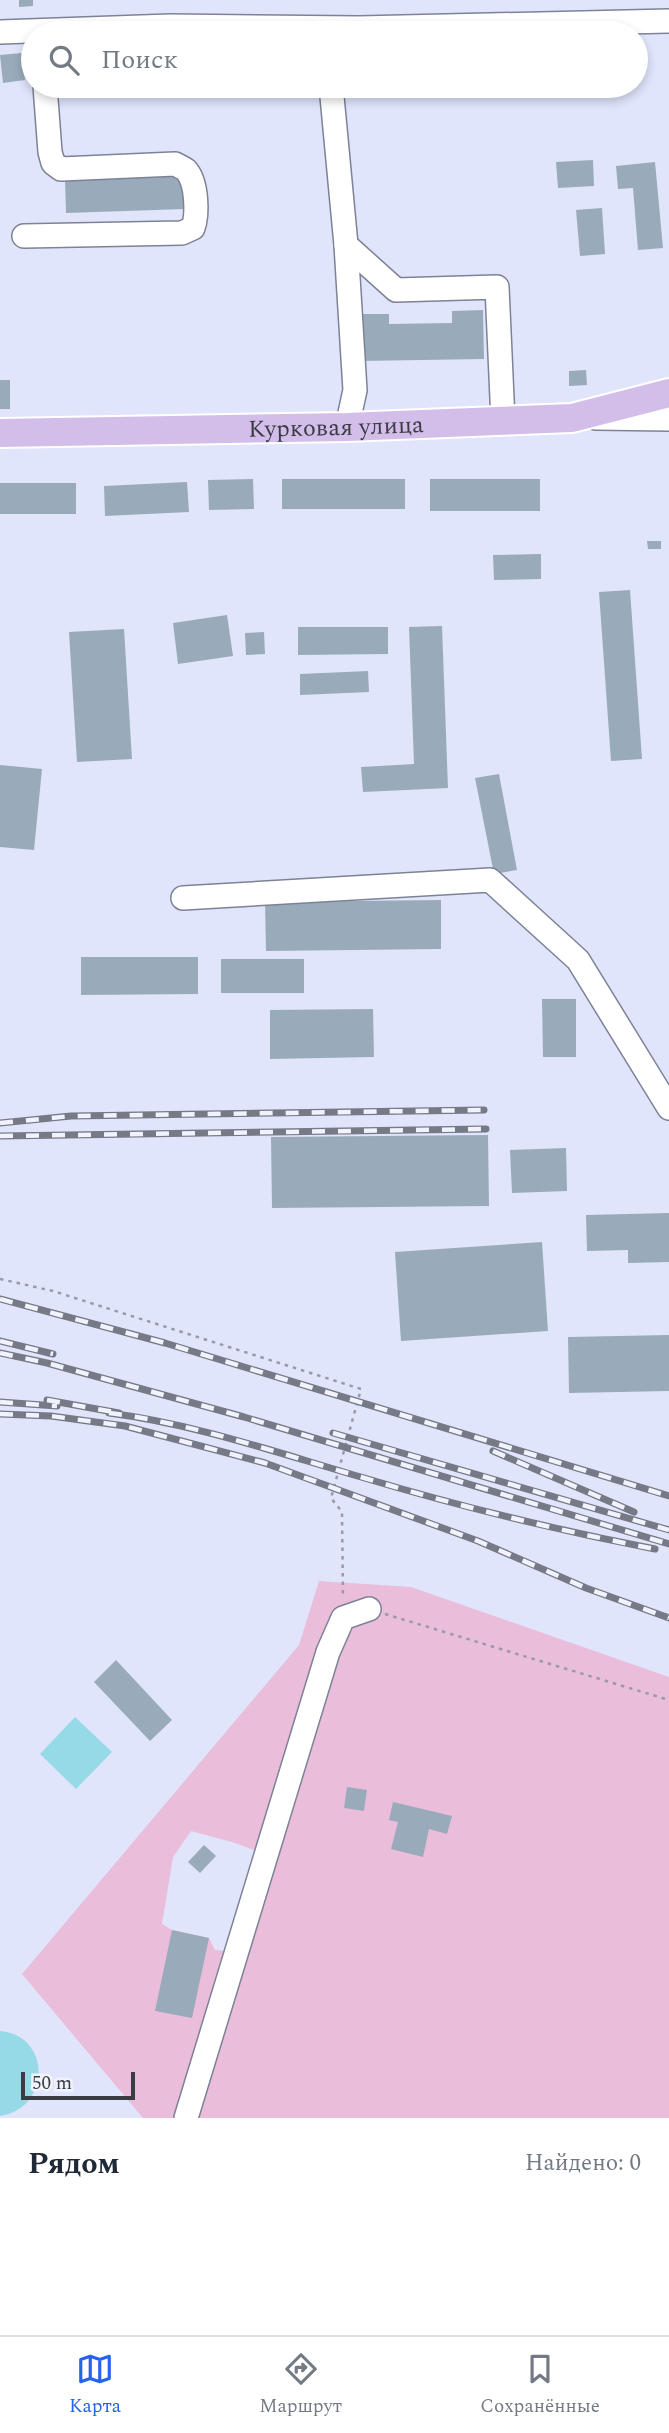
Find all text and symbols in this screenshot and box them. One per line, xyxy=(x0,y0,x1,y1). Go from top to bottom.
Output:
search box xyxy=(21,21,648,98)
text: Поиск xyxy=(101,40,178,80)
icon: search xyxy=(45,41,83,79)
street label: Курковая улица xyxy=(248,407,425,448)
scale bar xyxy=(21,2069,135,2101)
text: 50 m xyxy=(32,2069,72,2098)
text: Рядом xyxy=(28,2141,120,2187)
text: Найдено: 0 xyxy=(525,2146,641,2181)
tab: Карта xyxy=(69,2350,121,2421)
tab: Маршрут xyxy=(259,2350,342,2421)
tab: Сохранённые xyxy=(480,2350,600,2421)

